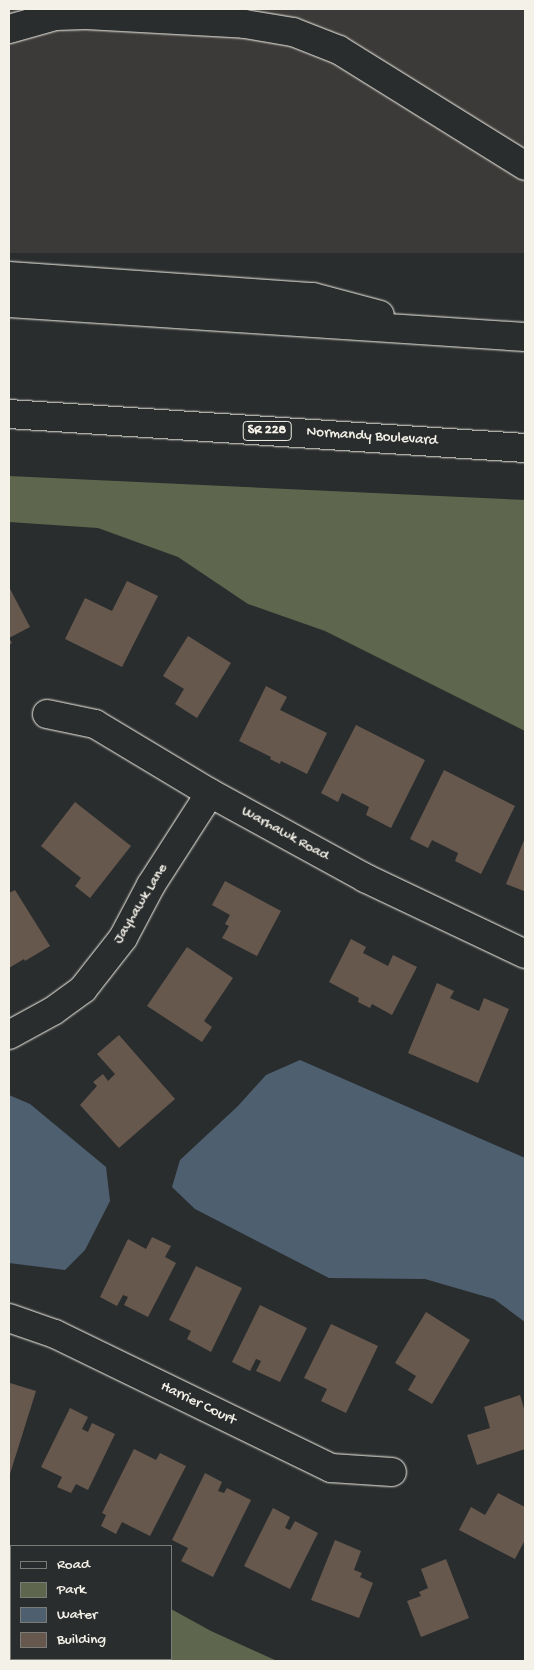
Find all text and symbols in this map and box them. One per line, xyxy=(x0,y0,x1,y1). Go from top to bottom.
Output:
road number: SR 228 xyxy=(242,420,292,442)
street label: Normandy Boulevard xyxy=(306,423,438,451)
street label: Warhawk Road xyxy=(238,803,332,865)
street label: Jayhawk Lane xyxy=(110,861,172,947)
street label: Harrier Court xyxy=(157,1378,239,1430)
legend xyxy=(10,1545,172,1660)
text: Road xyxy=(57,1556,90,1574)
text: Park xyxy=(57,1581,86,1599)
text: Water xyxy=(57,1606,97,1624)
text: Building xyxy=(57,1631,106,1649)

